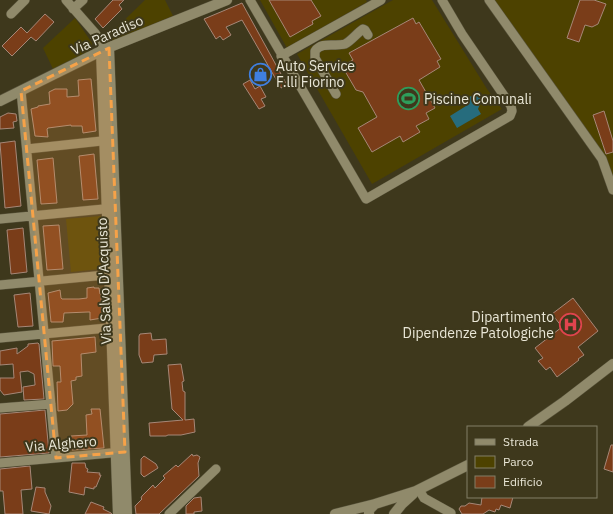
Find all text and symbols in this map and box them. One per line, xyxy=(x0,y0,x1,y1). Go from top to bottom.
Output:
street label: Via Paradiso xyxy=(68,11,146,59)
place label: Auto Service F.lli Fiorino xyxy=(276,57,355,91)
shop icon: Auto Service F.lli Fiorino xyxy=(247,61,273,87)
sports icon: Piscine Comunali xyxy=(396,86,422,112)
place label: Piscine Comunali xyxy=(424,90,532,108)
street label: Via Salvo D'Acquisto xyxy=(93,217,115,345)
place label: Dipartimento Dipendenze Patologiche xyxy=(403,308,554,342)
hospital icon: Dipartimento Dipendenze Patologiche xyxy=(557,312,583,338)
legend xyxy=(467,426,597,498)
street label: Via Alghero xyxy=(25,432,98,456)
text: Strada xyxy=(503,434,539,449)
text: Parco xyxy=(503,454,534,469)
text: Edificio xyxy=(503,474,543,489)

